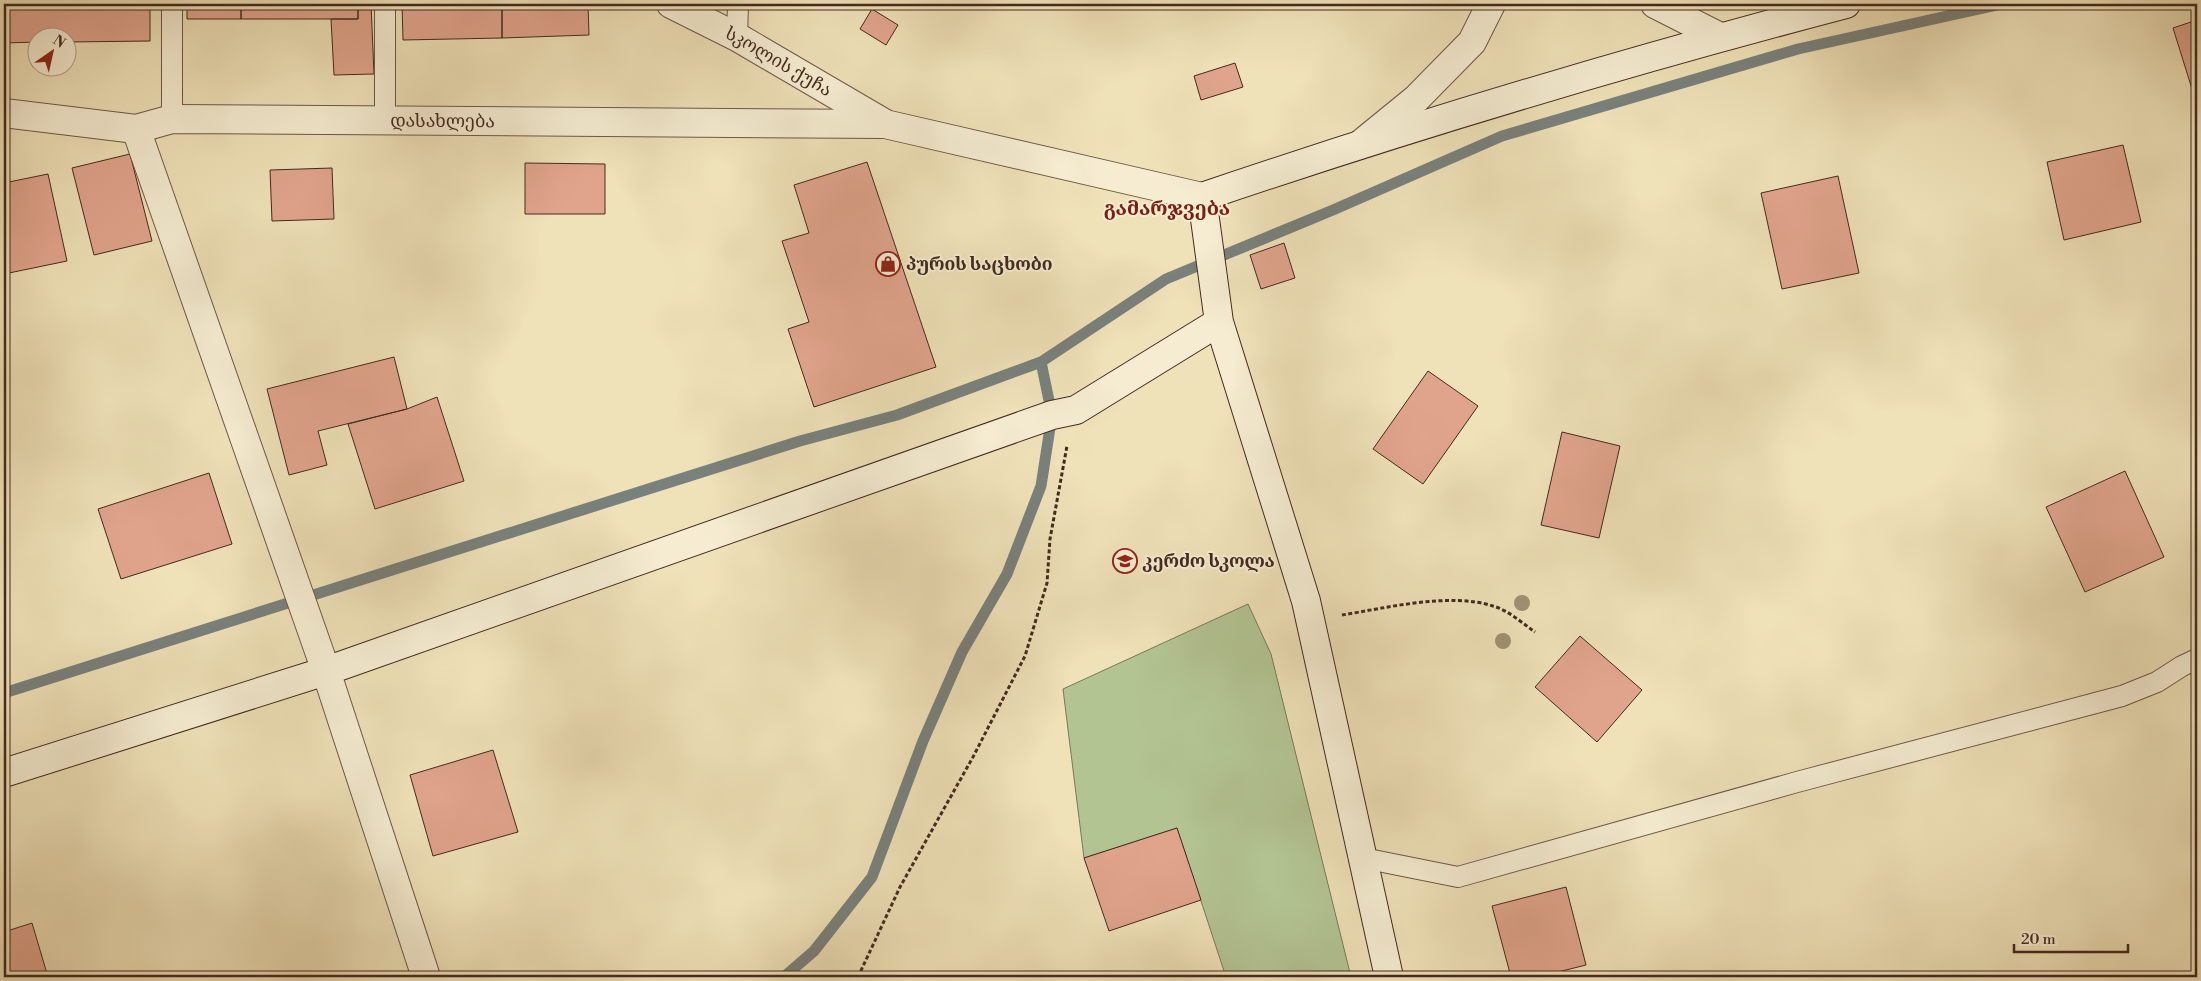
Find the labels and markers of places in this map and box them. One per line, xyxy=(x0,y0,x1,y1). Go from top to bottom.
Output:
shop icon: პურის საცხობი xyxy=(875,251,901,277)
place label: პურის საცხობი xyxy=(906,253,1053,276)
school or university icon: კერძო სკოლა xyxy=(1112,548,1138,574)
place label: კერძო სკოლა xyxy=(1142,550,1275,573)

